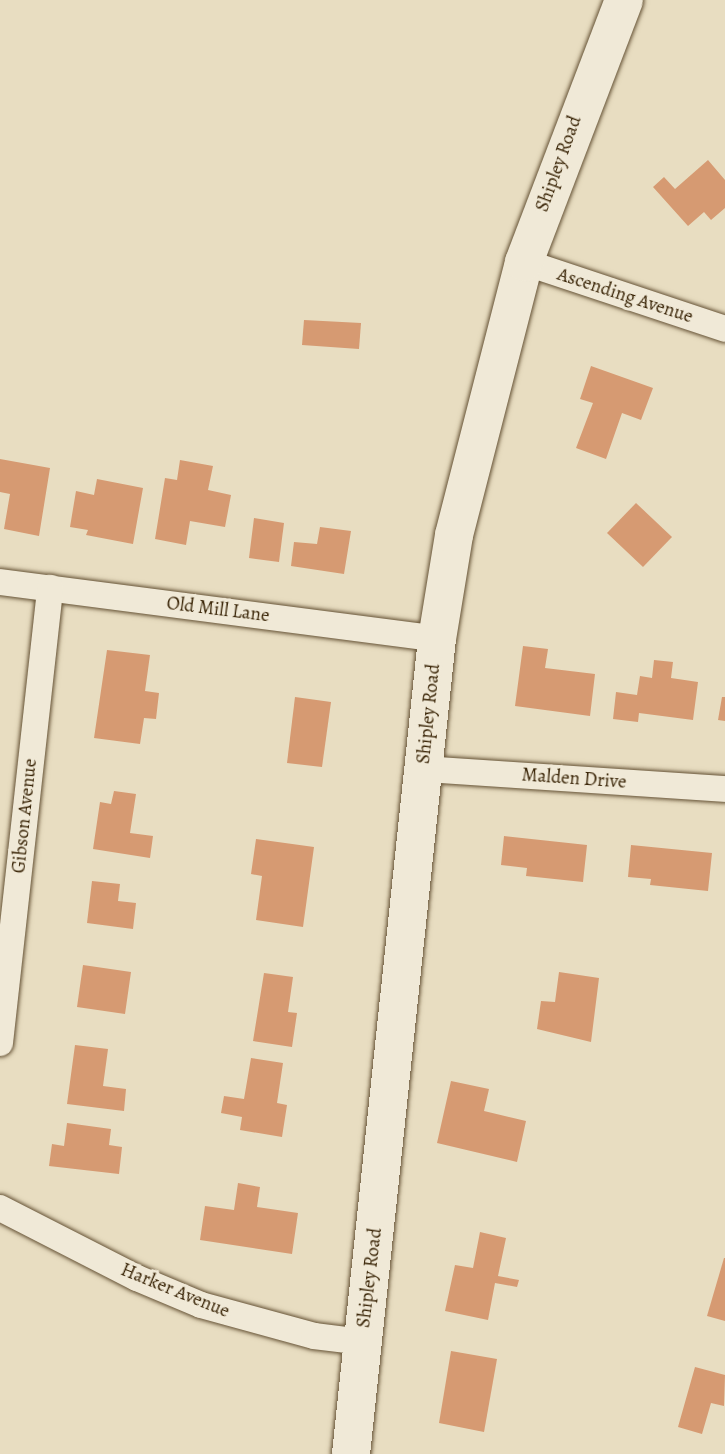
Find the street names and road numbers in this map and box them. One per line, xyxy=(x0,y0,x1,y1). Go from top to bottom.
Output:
street label: Shipley Road xyxy=(531,113,587,215)
street label: Ascending Avenue xyxy=(554,263,696,329)
street label: Old Mill Lane xyxy=(165,592,271,628)
street label: Shipley Road xyxy=(412,663,446,765)
street label: Gibson Avenue xyxy=(8,758,42,874)
street label: Malden Drive xyxy=(521,764,627,794)
street label: Shipley Road xyxy=(353,1227,387,1329)
street label: Harker Avenue xyxy=(117,1259,233,1323)

